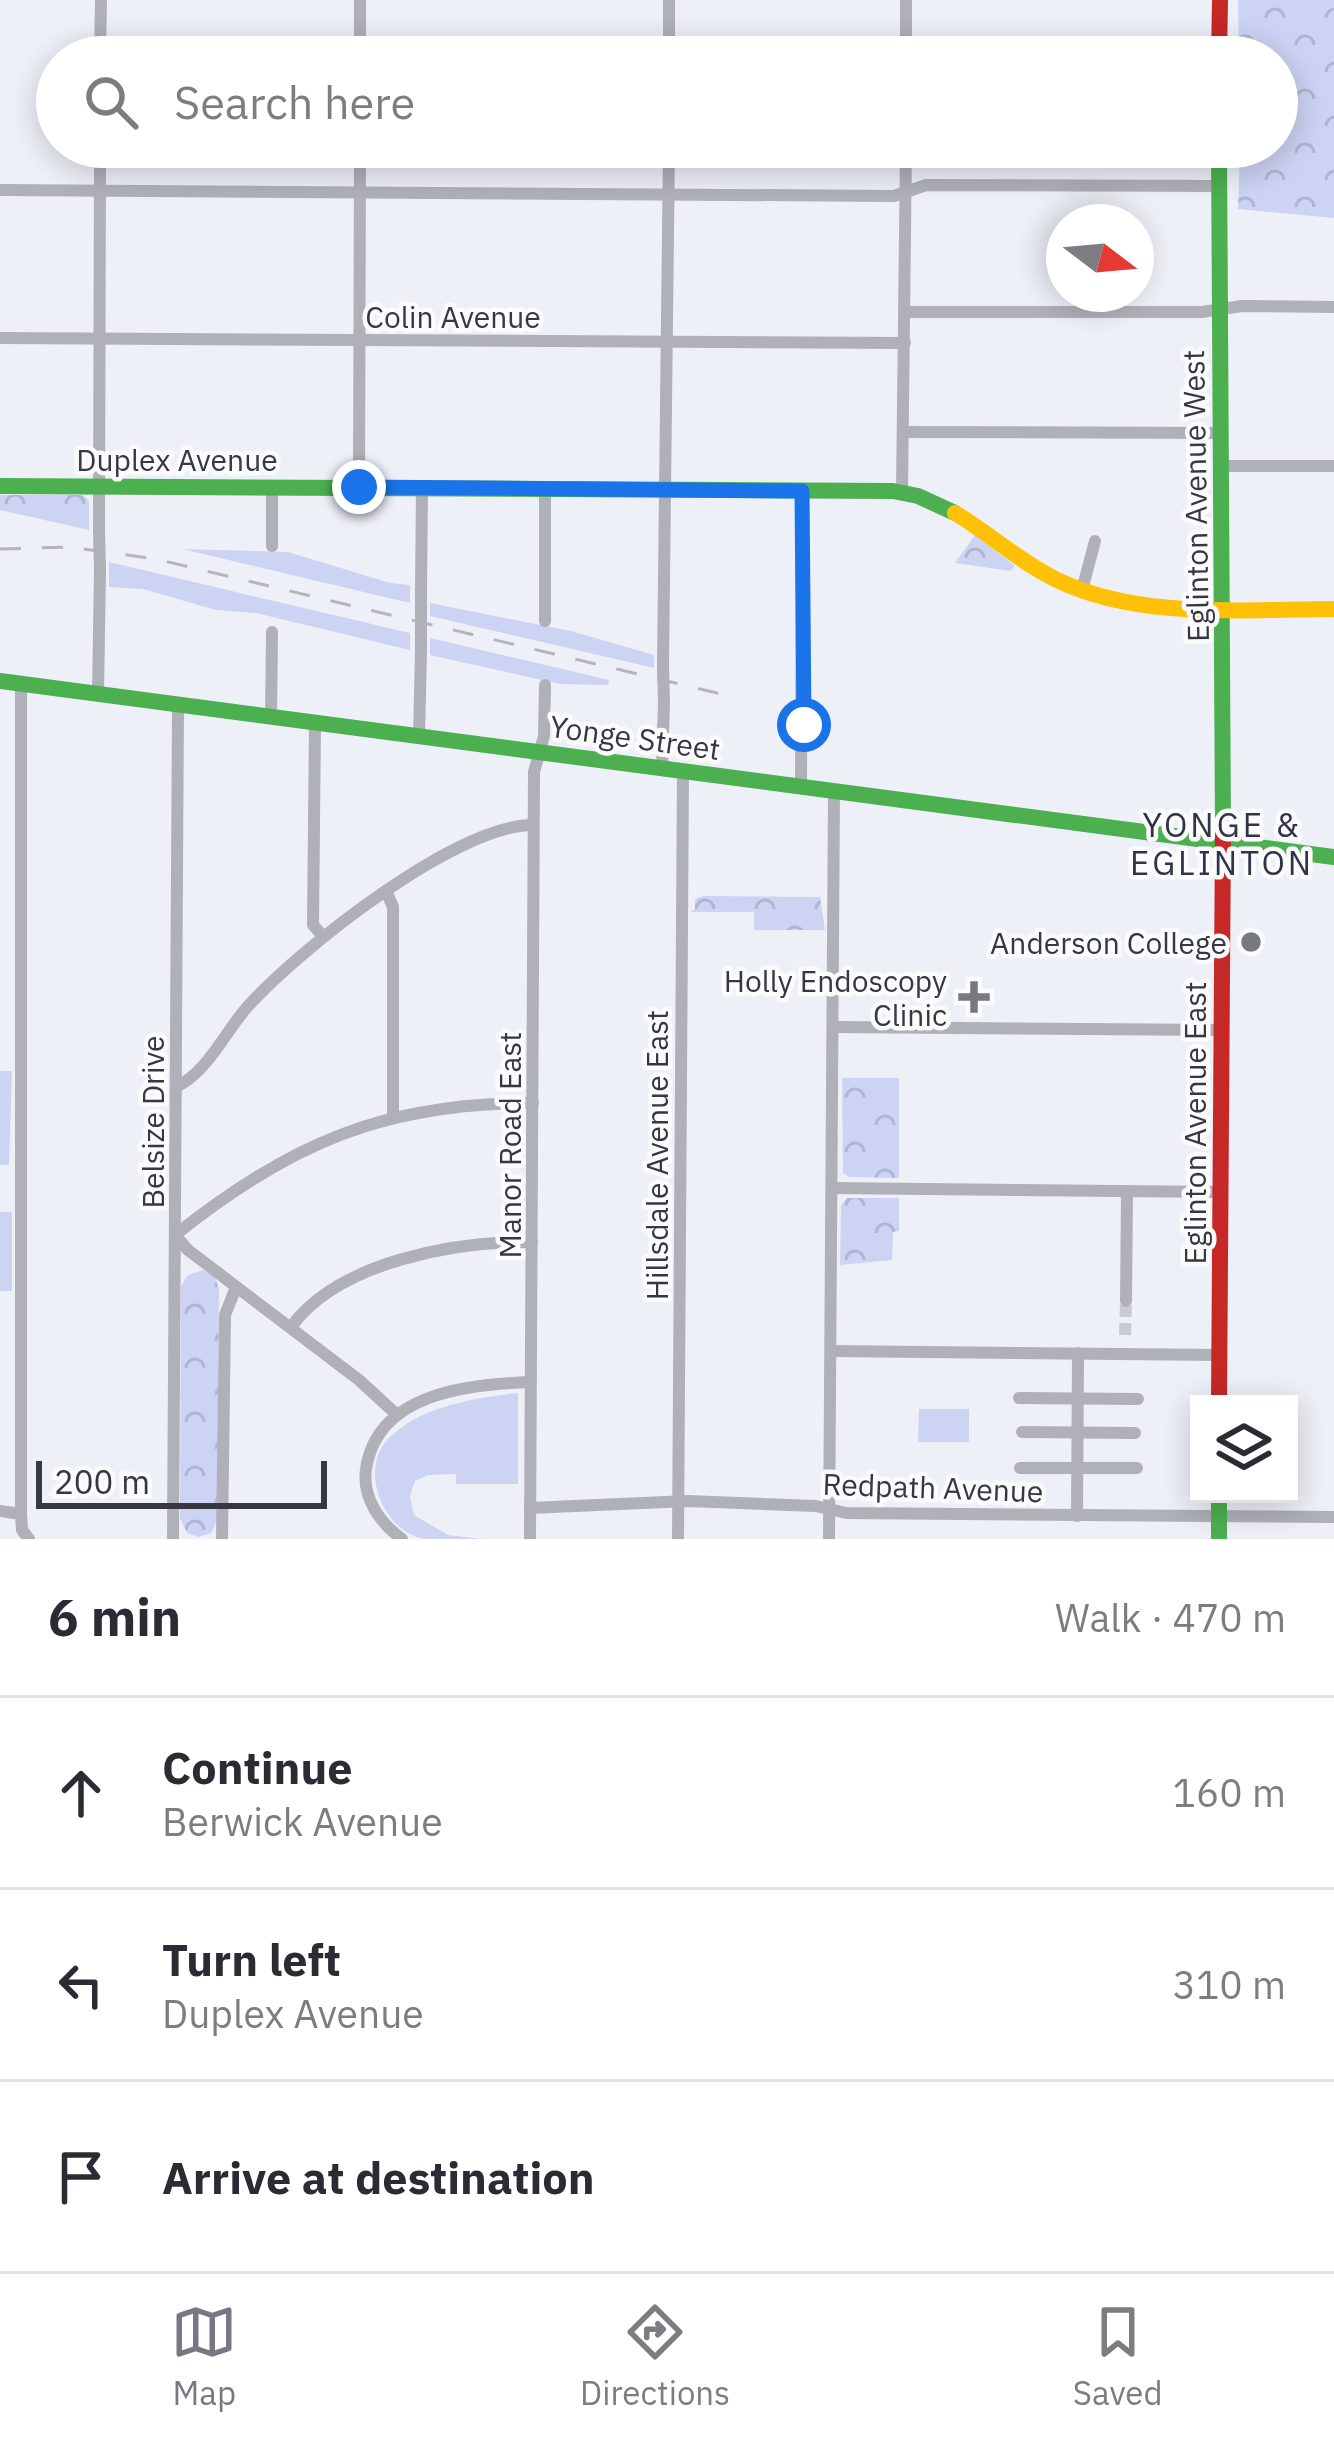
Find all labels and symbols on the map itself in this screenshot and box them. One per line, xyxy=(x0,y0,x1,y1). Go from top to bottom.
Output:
north arrow xyxy=(1046,204,1154,312)
street label: Colin Avenue xyxy=(365,297,541,336)
street label: Eglinton Avenue West xyxy=(1173,350,1217,642)
street label: Duplex Avenue xyxy=(76,440,278,479)
route end xyxy=(332,460,386,514)
route start xyxy=(777,698,831,752)
street label: Yonge Street xyxy=(547,706,723,768)
district label: YONGE & EGLINTON xyxy=(1130,803,1314,884)
place label: Anderson College xyxy=(990,923,1227,962)
marker: Anderson College xyxy=(1238,929,1264,955)
place label: Holly Endoscopy Clinic xyxy=(724,961,947,1034)
marker: Holly Endoscopy Clinic xyxy=(958,981,990,1013)
street label: Eglinton Avenue East xyxy=(1175,982,1214,1264)
street label: Hillsdale Avenue East xyxy=(637,1010,676,1300)
street label: Manor Road East xyxy=(490,1032,529,1258)
street label: Belsize Drive xyxy=(133,1035,172,1209)
scale bar xyxy=(36,1455,327,1508)
street label: Redpath Avenue xyxy=(822,1464,1044,1510)

